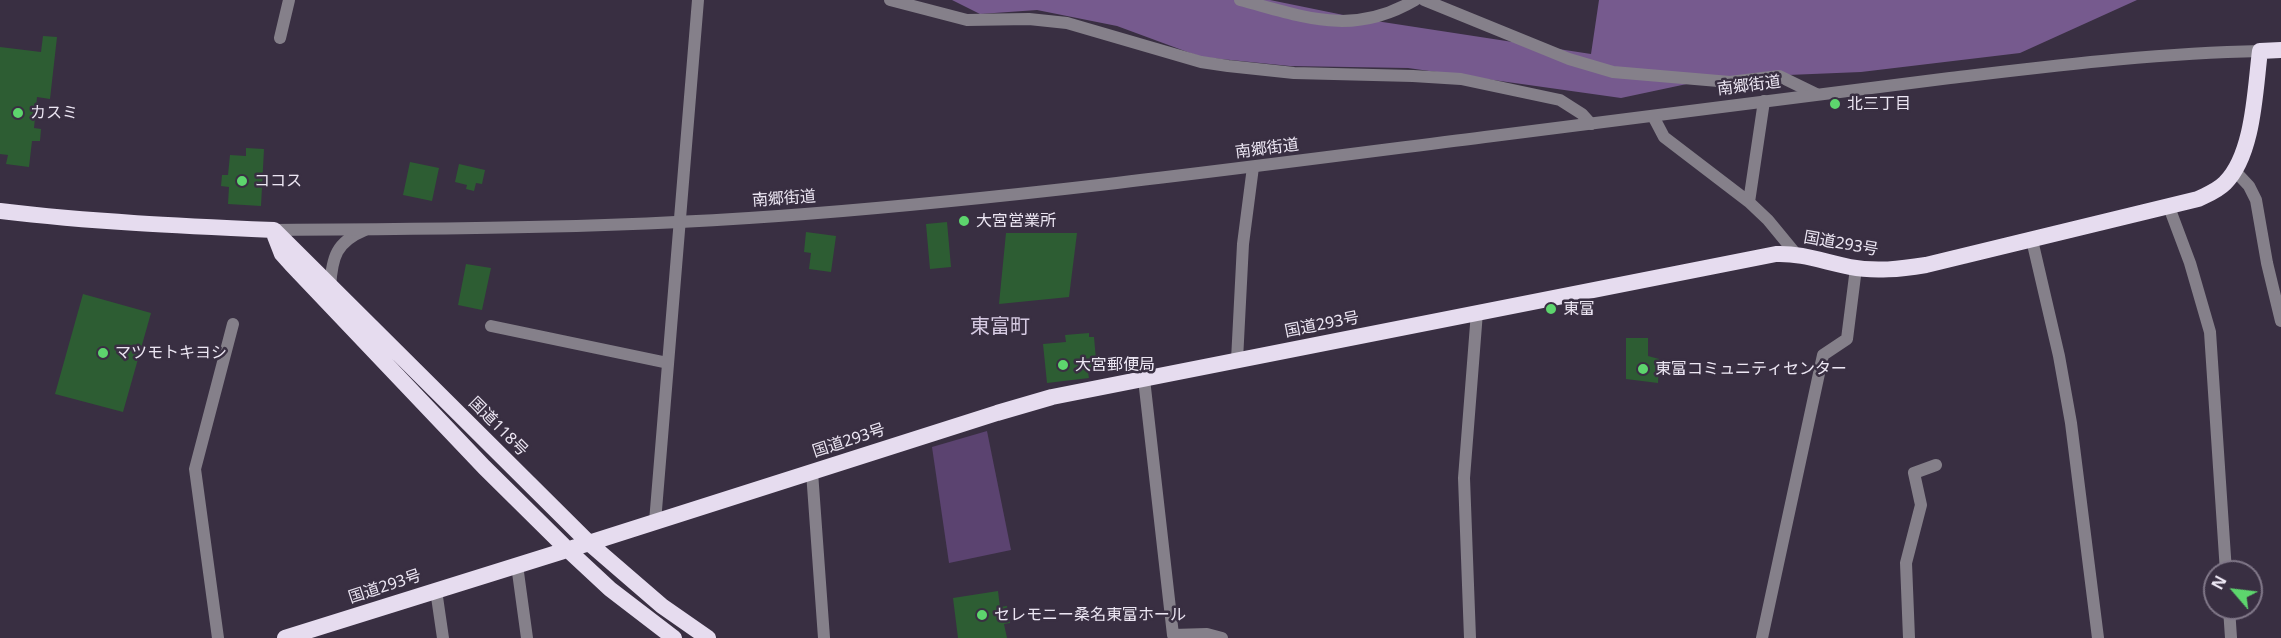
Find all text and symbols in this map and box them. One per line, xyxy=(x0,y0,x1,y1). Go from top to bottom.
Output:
street label: 南郷街道 xyxy=(1716,73,1782,99)
place label: 北三丁目 xyxy=(1847,94,1911,114)
marker: 北三丁目 xyxy=(1828,97,1842,111)
place label: カスミ xyxy=(30,103,78,123)
marker: カスミ xyxy=(11,106,25,120)
street label: 南郷街道 xyxy=(1234,136,1300,162)
place label: ココス xyxy=(254,171,302,191)
marker: ココス xyxy=(235,174,249,188)
street label: 南郷街道 xyxy=(751,187,817,211)
place label: 大宮営業所 xyxy=(976,211,1056,231)
marker: 大宮営業所 xyxy=(957,214,971,228)
street label: 国道293号 xyxy=(1802,228,1880,260)
place label: 東富 xyxy=(1563,299,1595,319)
marker: 東富 xyxy=(1544,302,1558,316)
street label: 国道293号 xyxy=(1283,308,1361,342)
district label: 東富町 xyxy=(970,315,1030,339)
place label: マツモトキヨシ xyxy=(115,343,227,363)
marker: マツモトキヨシ xyxy=(96,346,110,360)
place label: 大宮郵便局 xyxy=(1075,355,1155,375)
marker: 大宮郵便局 xyxy=(1056,358,1070,372)
place label: 東富コミュニティセンター xyxy=(1655,359,1847,379)
marker: 東富コミュニティセンター xyxy=(1636,362,1650,376)
street label: 国道118号 xyxy=(465,394,531,460)
street label: 国道293号 xyxy=(810,420,888,462)
north arrow xyxy=(2203,560,2263,620)
street label: 国道293号 xyxy=(346,566,424,608)
text: N xyxy=(2206,572,2232,593)
place label: セレモニー桑名東富ホール xyxy=(994,605,1186,625)
marker: セレモニー桑名東富ホール xyxy=(975,608,989,622)

